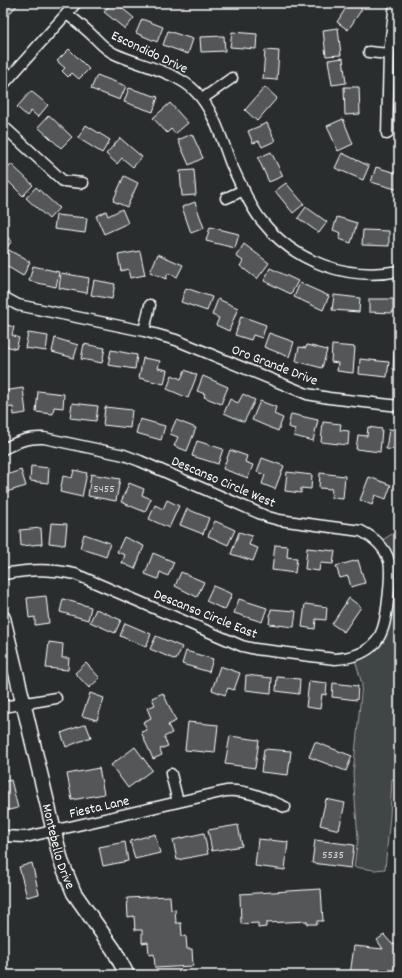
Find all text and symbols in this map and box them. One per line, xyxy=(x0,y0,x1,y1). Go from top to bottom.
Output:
street label: Escondido Drive xyxy=(107,26,191,79)
street label: Oro Grande Drive xyxy=(228,340,320,391)
street label: Descanso Circle West xyxy=(168,452,278,514)
house number: 5455 xyxy=(93,481,115,498)
street label: Descanso Circle East xyxy=(150,585,260,645)
street label: Fiesta Lane xyxy=(68,791,131,825)
street label: Montebello Drive xyxy=(36,802,79,892)
house number: 5535 xyxy=(322,847,344,864)

